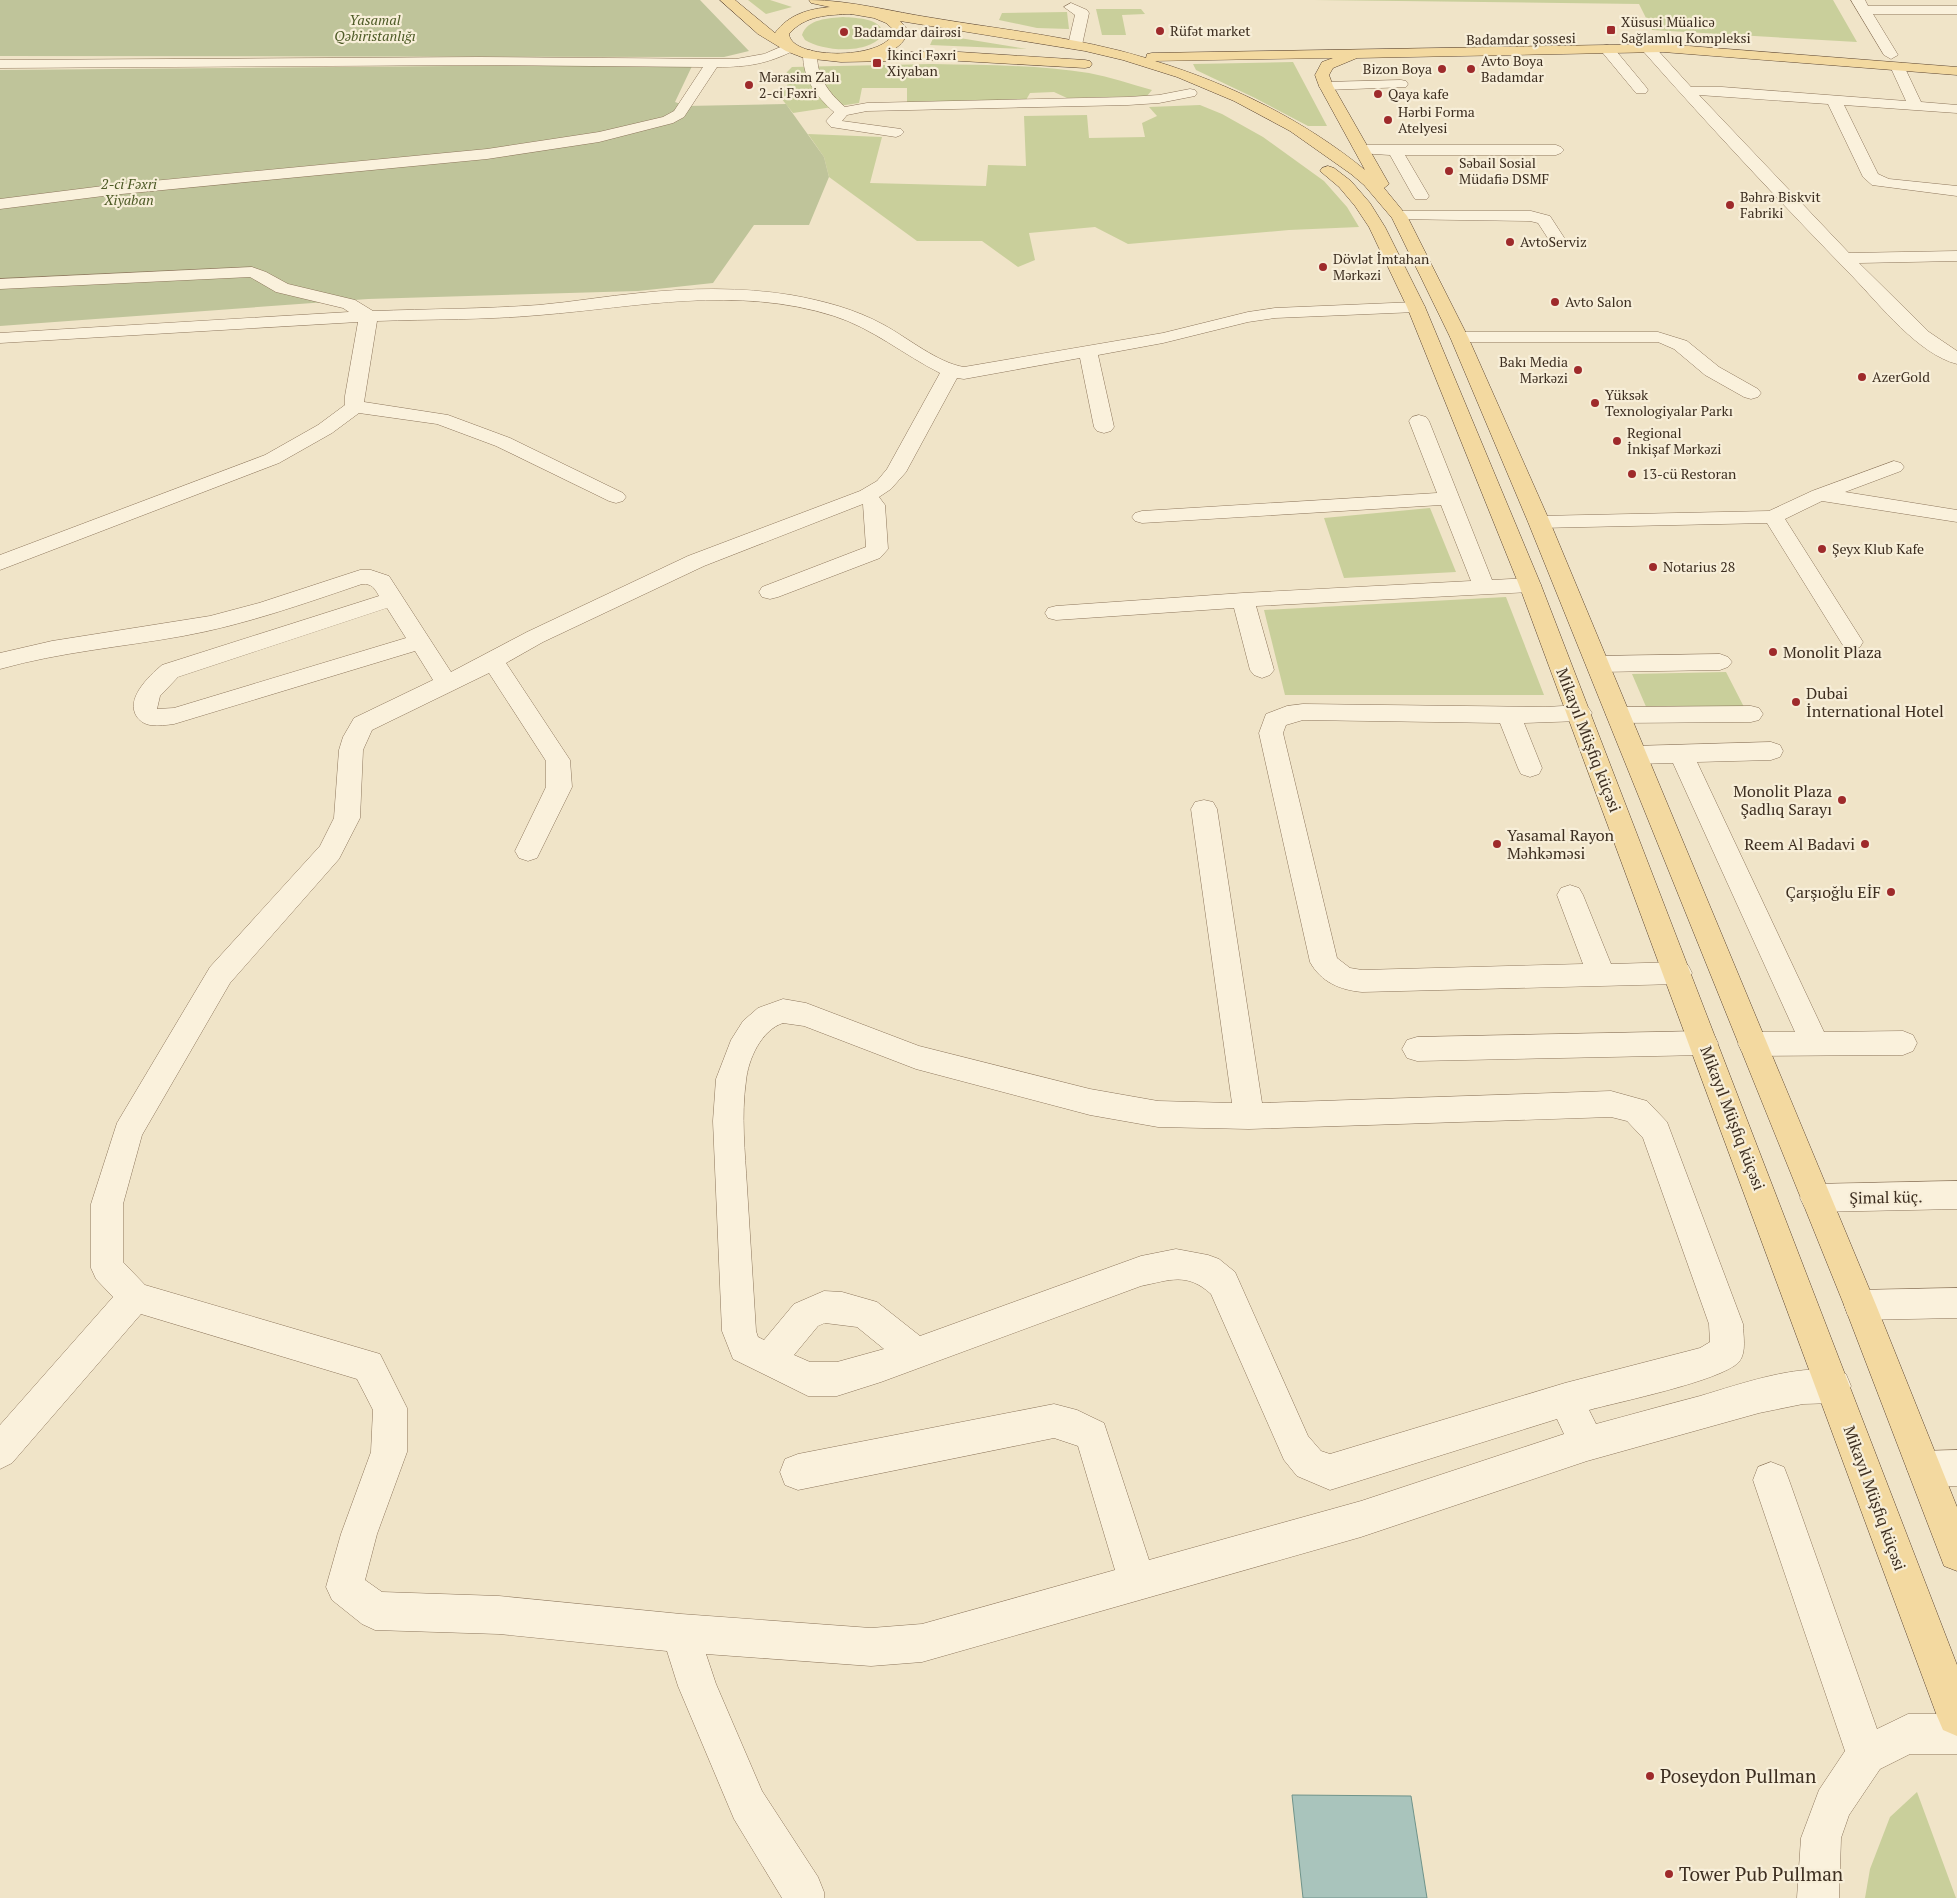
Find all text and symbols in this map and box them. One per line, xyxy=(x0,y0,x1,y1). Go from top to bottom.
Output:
park label: Yasamal Qəbiristanlığı xyxy=(334,10,416,45)
place label: Xüsusi Müalicə Sağlamlıq Kompleksi xyxy=(1621,12,1751,47)
place label: Rüfət market xyxy=(1170,21,1251,40)
place label: Badamdar dairəsi xyxy=(854,22,961,41)
marker: Xüsusi Müalicə Sağlamlıq Kompleksi xyxy=(1605,24,1617,36)
marker: Rüfət market xyxy=(1154,25,1166,37)
marker: Badamdar dairəsi xyxy=(838,26,850,38)
street label: Badamdar şossesi xyxy=(1466,28,1576,49)
place label: İkinci Fəxri Xiyaban xyxy=(887,45,957,80)
place label: Avto Boya Badamdar xyxy=(1481,51,1544,86)
marker: İkinci Fəxri Xiyaban xyxy=(871,57,883,69)
place label: Bizon Boya xyxy=(1363,59,1432,78)
marker: Bizon Boya xyxy=(1436,63,1448,75)
marker: Avto Boya Badamdar xyxy=(1465,63,1477,75)
place label: Mərasim Zalı 2-ci Fəxri xyxy=(759,67,840,102)
marker: Mərasim Zalı 2-ci Fəxri xyxy=(743,79,755,91)
place label: Qaya kafe xyxy=(1388,84,1449,103)
marker: Qaya kafe xyxy=(1372,88,1384,100)
place label: Hərbi Forma Atelyesi xyxy=(1398,102,1475,137)
marker: Hərbi Forma Atelyesi xyxy=(1382,114,1394,126)
place label: Səbail Sosial Müdafiə DSMF xyxy=(1459,153,1549,188)
marker: Səbail Sosial Müdafiə DSMF xyxy=(1443,165,1455,177)
park label: 2-ci Fəxri Xiyaban xyxy=(100,174,157,209)
place label: Bəhrə Biskvit Fabriki xyxy=(1740,187,1821,222)
marker: Bəhrə Biskvit Fabriki xyxy=(1724,199,1736,211)
place label: AvtoServiz xyxy=(1520,232,1587,251)
marker: AvtoServiz xyxy=(1504,236,1516,248)
place label: Dövlət İmtahan Mərkəzi xyxy=(1333,249,1430,284)
marker: Dövlət İmtahan Mərkəzi xyxy=(1317,261,1329,273)
place label: Avto Salon xyxy=(1565,292,1633,311)
marker: Avto Salon xyxy=(1549,296,1561,308)
place label: Bakı Media Mərkəzi xyxy=(1499,352,1568,387)
marker: Bakı Media Mərkəzi xyxy=(1572,364,1584,376)
place label: AzerGold xyxy=(1872,367,1930,386)
marker: AzerGold xyxy=(1856,371,1868,383)
place label: Yüksək Texnologiyalar Parkı xyxy=(1605,385,1733,420)
marker: Yüksək Texnologiyalar Parkı xyxy=(1589,397,1601,409)
place label: Regional İnkişaf Mərkəzi xyxy=(1627,423,1721,458)
marker: Regional İnkişaf Mərkəzi xyxy=(1611,435,1623,447)
place label: 13-cü Restoran xyxy=(1642,464,1737,483)
marker: 13-cü Restoran xyxy=(1626,468,1638,480)
place label: Şeyx Klub Kafe xyxy=(1832,539,1924,558)
marker: Şeyx Klub Kafe xyxy=(1816,543,1828,555)
place label: Notarius 28 xyxy=(1663,557,1735,576)
marker: Notarius 28 xyxy=(1647,561,1659,573)
place label: Monolit Plaza xyxy=(1783,641,1882,663)
marker: Monolit Plaza xyxy=(1767,646,1779,658)
street label: Mikayıl Müşfiq küçəsi xyxy=(1551,665,1627,815)
place label: Dubai İnternational Hotel xyxy=(1806,682,1944,722)
marker: Dubai İnternational Hotel xyxy=(1790,696,1802,708)
place label: Monolit Plaza Şadlıq Sarayı xyxy=(1733,780,1832,820)
marker: Monolit Plaza Şadlıq Sarayı xyxy=(1836,794,1848,806)
place label: Yasamal Rayon Məhkəməsi xyxy=(1507,824,1615,864)
place label: Reem Al Badavi xyxy=(1744,833,1855,855)
marker: Yasamal Rayon Məhkəməsi xyxy=(1491,838,1503,850)
marker: Reem Al Badavi xyxy=(1859,838,1871,850)
place label: Çarşıoğlu EİF xyxy=(1786,881,1881,903)
marker: Çarşıoğlu EİF xyxy=(1885,886,1897,898)
street label: Mikayıl Müşfiq küçəsi xyxy=(1695,1043,1771,1193)
street label: Şimal küç. xyxy=(1849,1185,1923,1209)
street label: Mikayıl Müşfiq küçəsi xyxy=(1839,1422,1912,1574)
place label: Poseydon Pullman xyxy=(1660,1763,1816,1788)
marker: Poseydon Pullman xyxy=(1644,1770,1656,1782)
place label: Tower Pub Pullman xyxy=(1679,1861,1843,1886)
marker: Tower Pub Pullman xyxy=(1663,1868,1675,1880)

